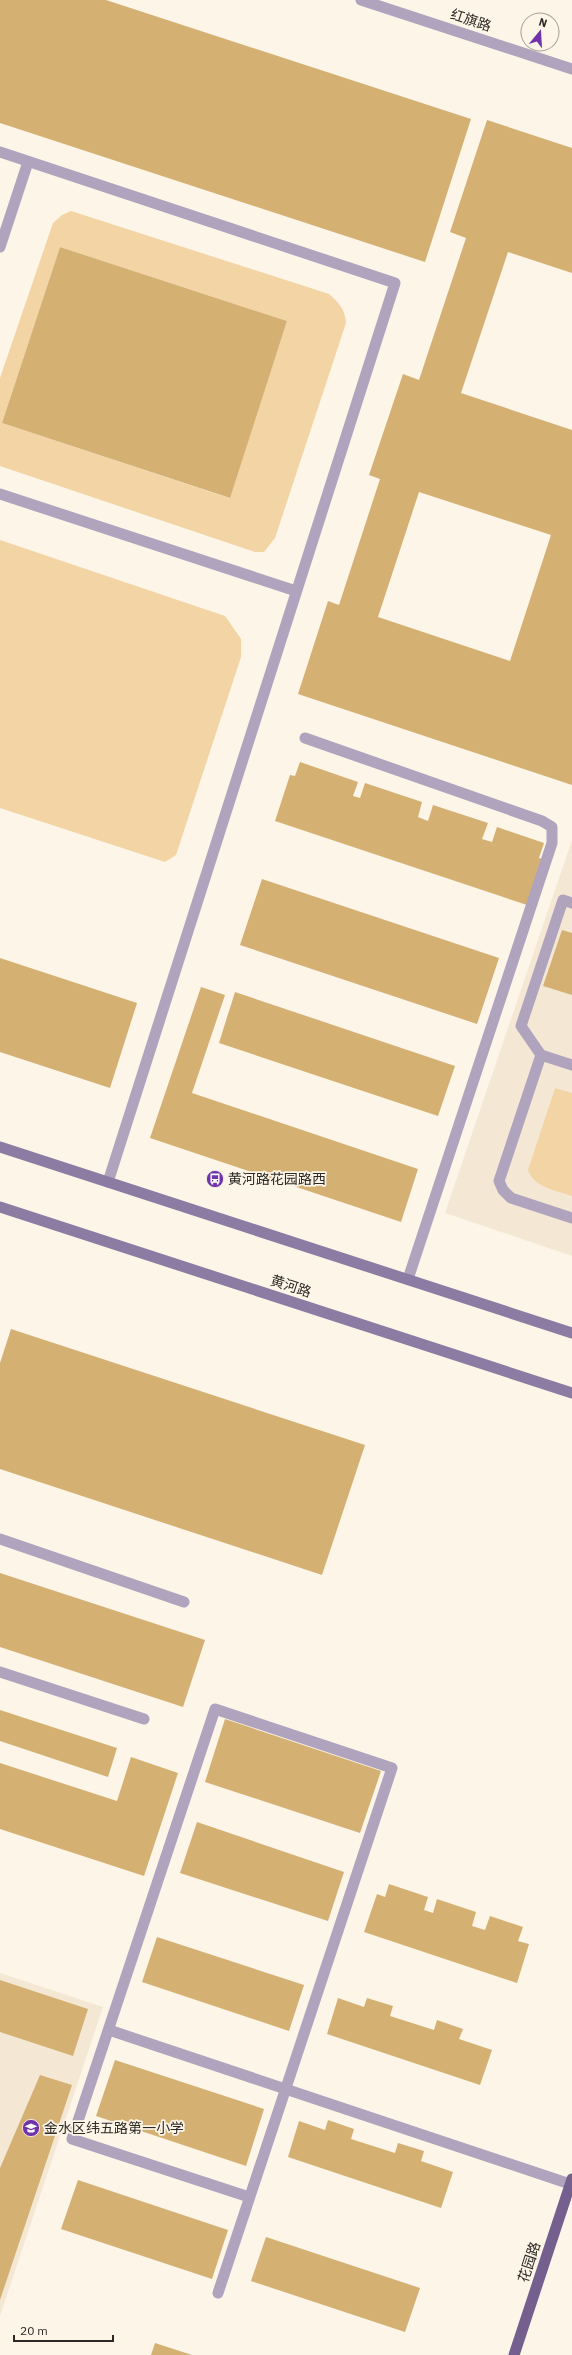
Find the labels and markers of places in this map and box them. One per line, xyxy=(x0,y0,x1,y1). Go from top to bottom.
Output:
bus stop icon: 黄河路花园路西 xyxy=(205,1169,225,1189)
place label: 黄河路花园路西 xyxy=(228,1170,326,1188)
school or university icon: 金水区纬五路第一小学 xyxy=(21,2118,41,2138)
place label: 金水区纬五路第一小学 xyxy=(44,2119,184,2137)

